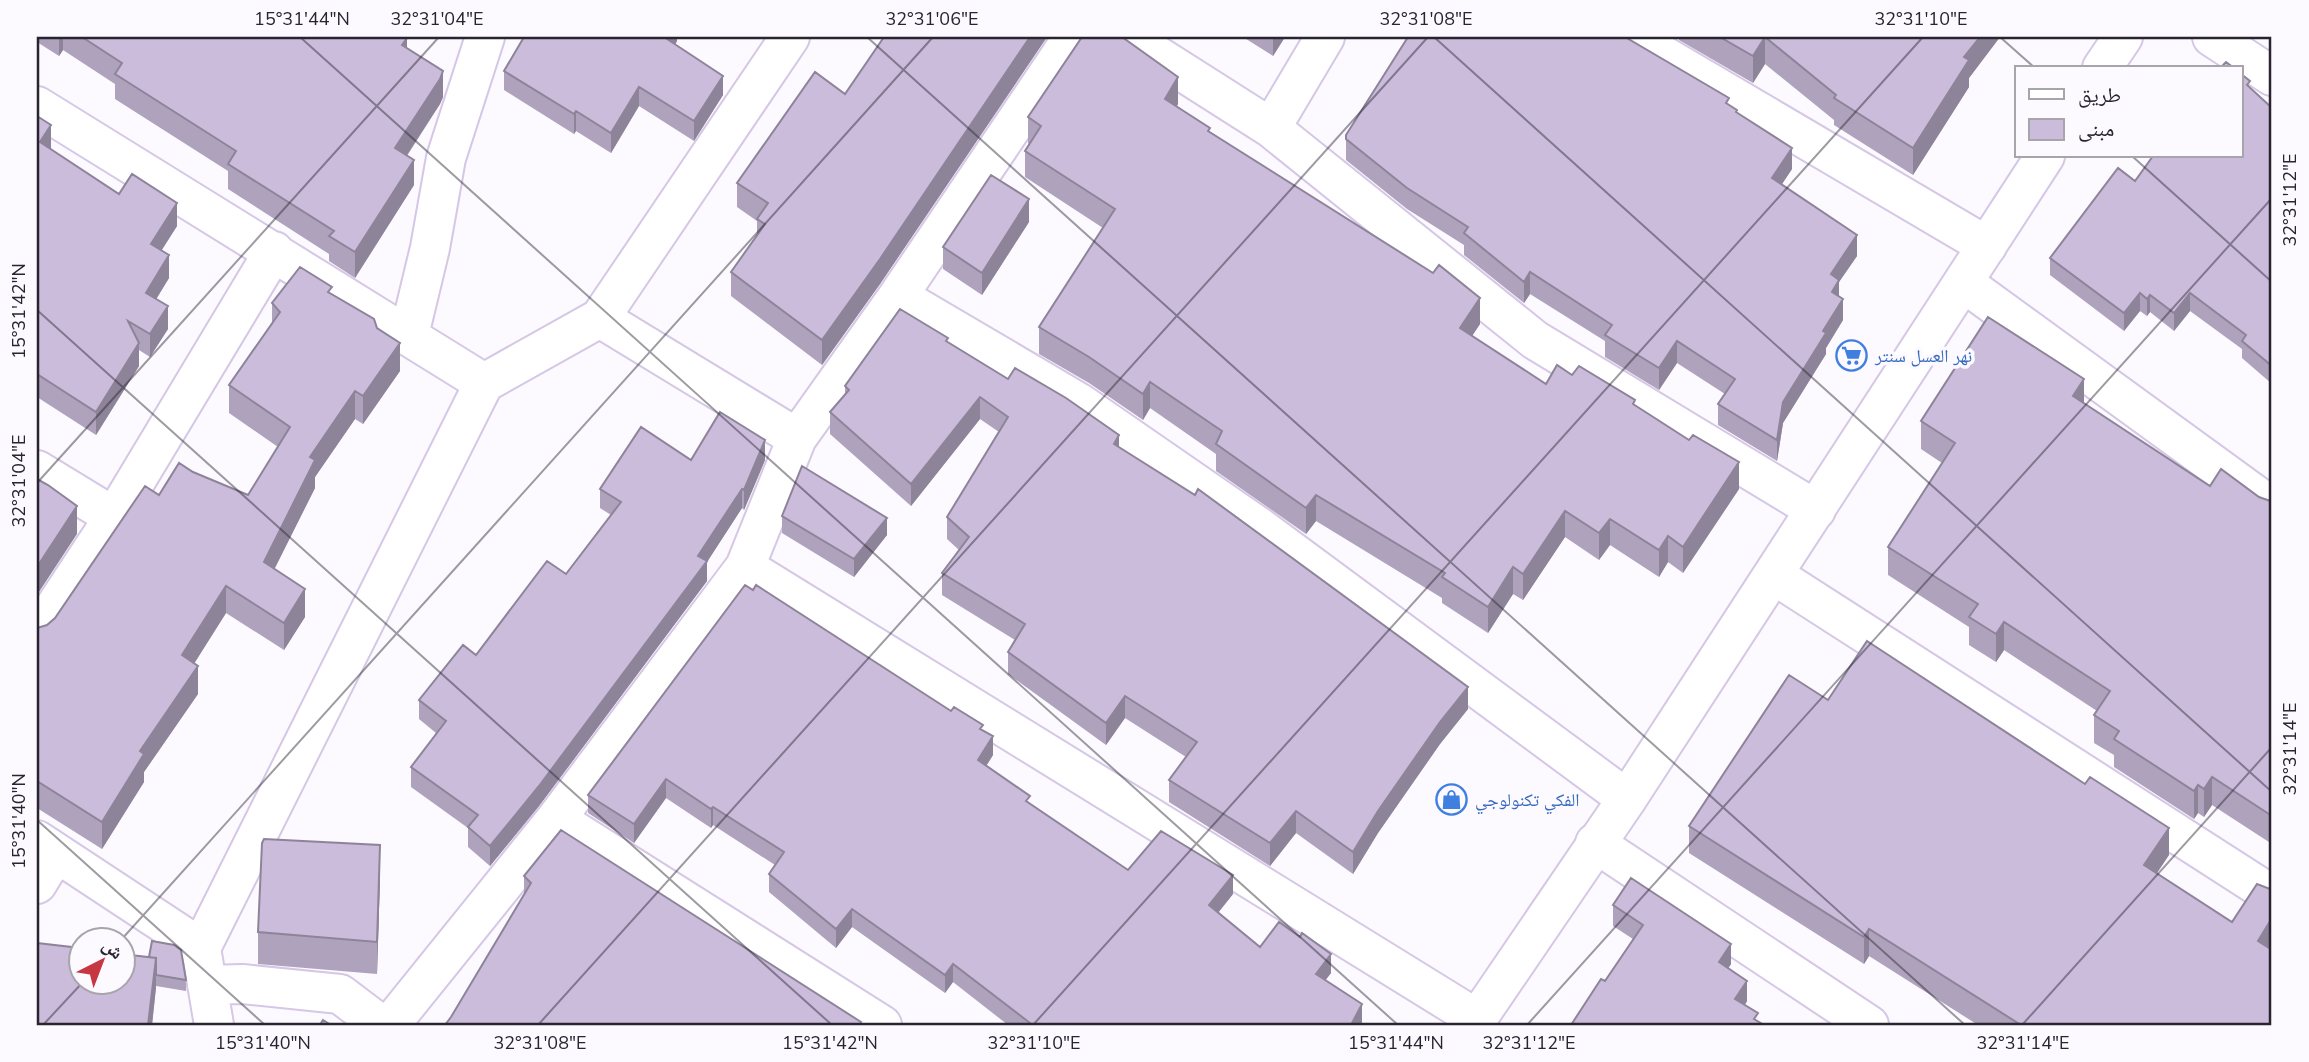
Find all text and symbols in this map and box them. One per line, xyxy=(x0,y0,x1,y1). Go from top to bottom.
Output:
text: 15°31'44"N xyxy=(254,7,350,31)
text: 32°31'04"E xyxy=(391,7,484,31)
text: 32°31'06"E xyxy=(886,7,979,31)
text: 32°31'08"E xyxy=(1380,7,1473,31)
text: 32°31'10"E xyxy=(1875,7,1968,31)
legend xyxy=(2015,66,2242,158)
text: طريق xyxy=(2078,81,2121,109)
text: مبنى xyxy=(2078,115,2114,143)
text: 32°31'12"E xyxy=(2278,154,2302,247)
text: 15°31'42"N xyxy=(7,263,31,359)
supermarket icon: نهر العسل سنتر xyxy=(1835,339,1869,373)
place label: نهر العسل سنتر xyxy=(1874,344,1972,368)
text: 32°31'04"E xyxy=(7,435,31,528)
text: 32°31'14"E xyxy=(2278,703,2302,796)
text: 15°31'40"N xyxy=(7,773,31,869)
shop icon: الفكي تكنولوجي xyxy=(1435,783,1469,817)
place label: الفكي تكنولوجي xyxy=(1475,788,1580,815)
north arrow xyxy=(66,926,136,996)
text: ش xyxy=(97,933,129,966)
text: 15°31'40"N xyxy=(215,1031,311,1055)
text: 32°31'08"E xyxy=(494,1031,587,1055)
text: 15°31'42"N xyxy=(782,1031,878,1055)
text: 32°31'10"E xyxy=(988,1031,1081,1055)
text: 15°31'44"N xyxy=(1348,1031,1444,1055)
text: 32°31'12"E xyxy=(1483,1031,1576,1055)
text: 32°31'14"E xyxy=(1977,1031,2070,1055)

